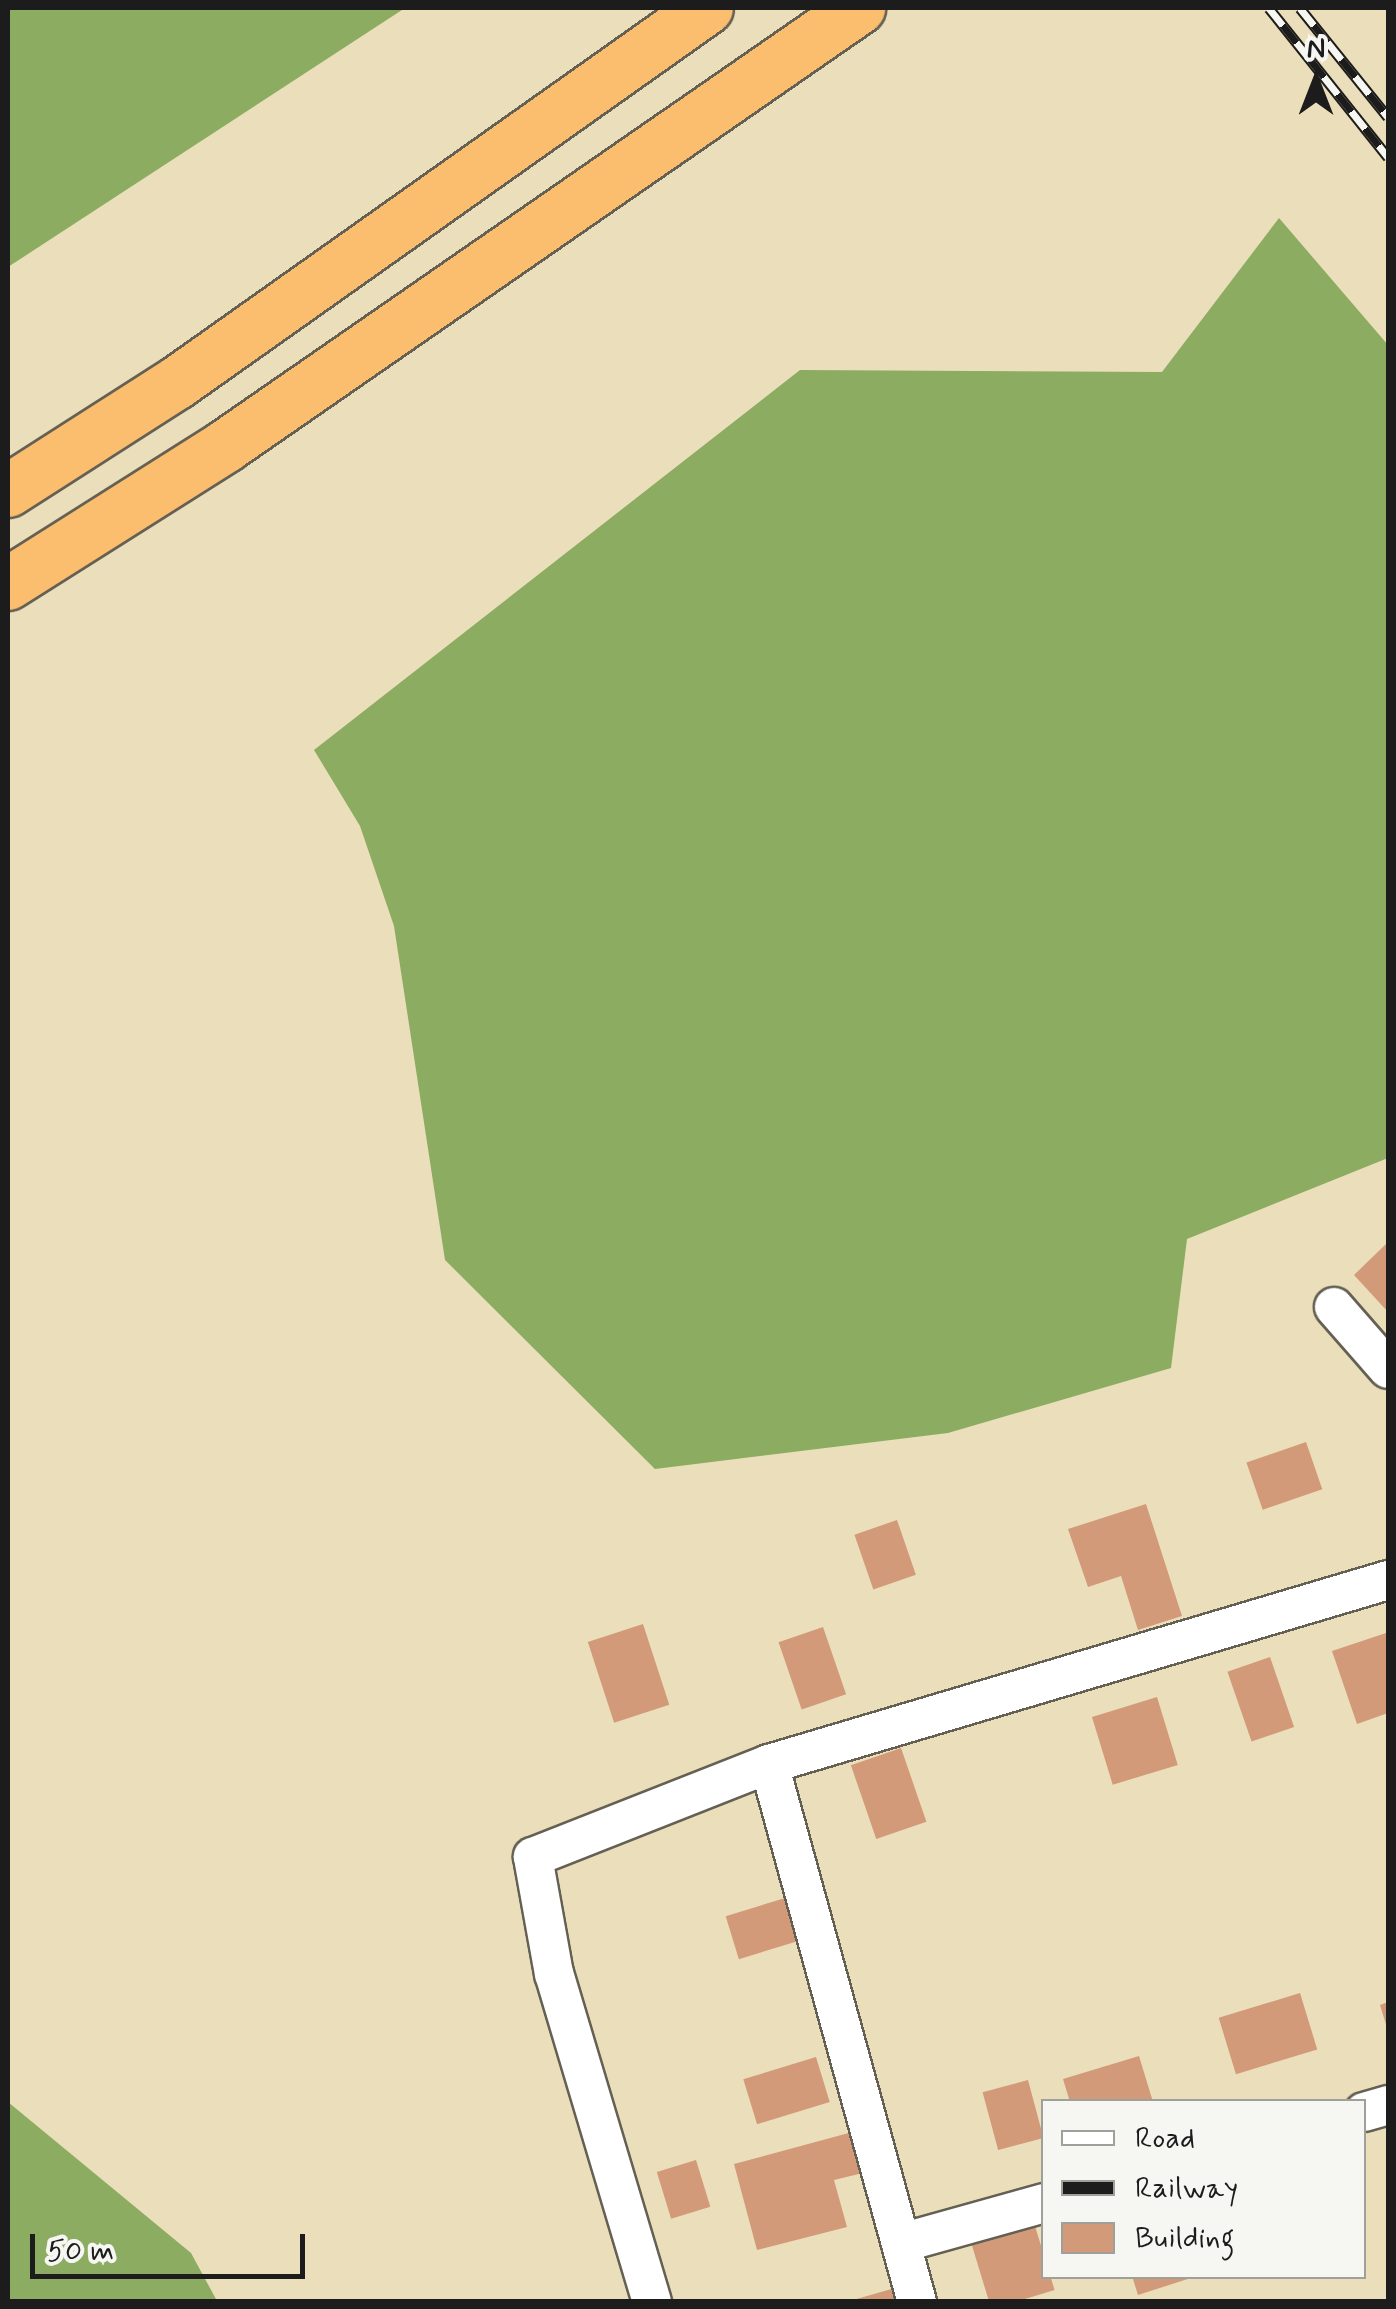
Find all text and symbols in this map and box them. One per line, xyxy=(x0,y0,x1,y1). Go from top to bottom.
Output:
north arrow xyxy=(1266,30,1366,130)
text: N xyxy=(1307,31,1325,68)
legend xyxy=(1041,2099,1366,2279)
text: Road xyxy=(1135,2119,1195,2158)
text: Railway xyxy=(1135,2169,1238,2208)
scale bar xyxy=(35,2214,310,2276)
text: Building xyxy=(1135,2219,1234,2258)
text: 50 m xyxy=(47,2232,114,2271)

